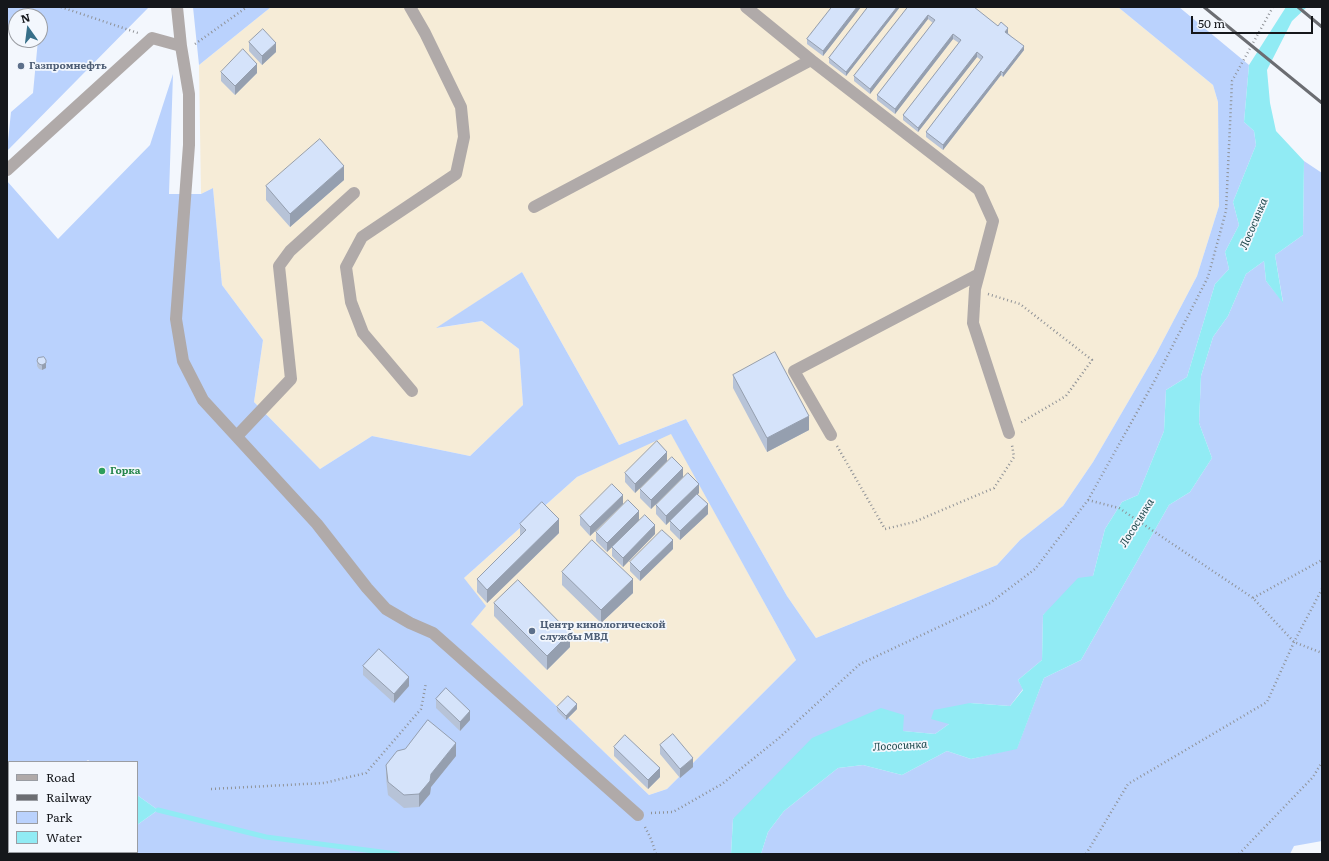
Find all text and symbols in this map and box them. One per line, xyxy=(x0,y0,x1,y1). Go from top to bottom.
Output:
north arrow xyxy=(8,8,48,48)
text: N xyxy=(19,8,32,26)
scale bar xyxy=(1193,8,1315,34)
text: 50 m xyxy=(1198,14,1225,32)
place label: Газпромнефть xyxy=(29,60,107,72)
marker: Газпромнефть xyxy=(16,61,26,71)
water label: Лососинка xyxy=(1237,196,1271,252)
place label: Горка xyxy=(110,465,141,477)
marker: Горка xyxy=(97,466,107,476)
water label: Лососинка xyxy=(1117,496,1157,550)
place label: Центр кинологической службы МВД xyxy=(540,619,666,642)
marker: Центр кинологической службы МВД xyxy=(527,626,537,636)
water label: Лососинка xyxy=(872,738,928,754)
legend xyxy=(8,761,138,853)
text: Road xyxy=(46,768,75,786)
text: Railway xyxy=(46,788,92,806)
text: Park xyxy=(46,808,72,826)
text: Water xyxy=(46,828,82,846)

